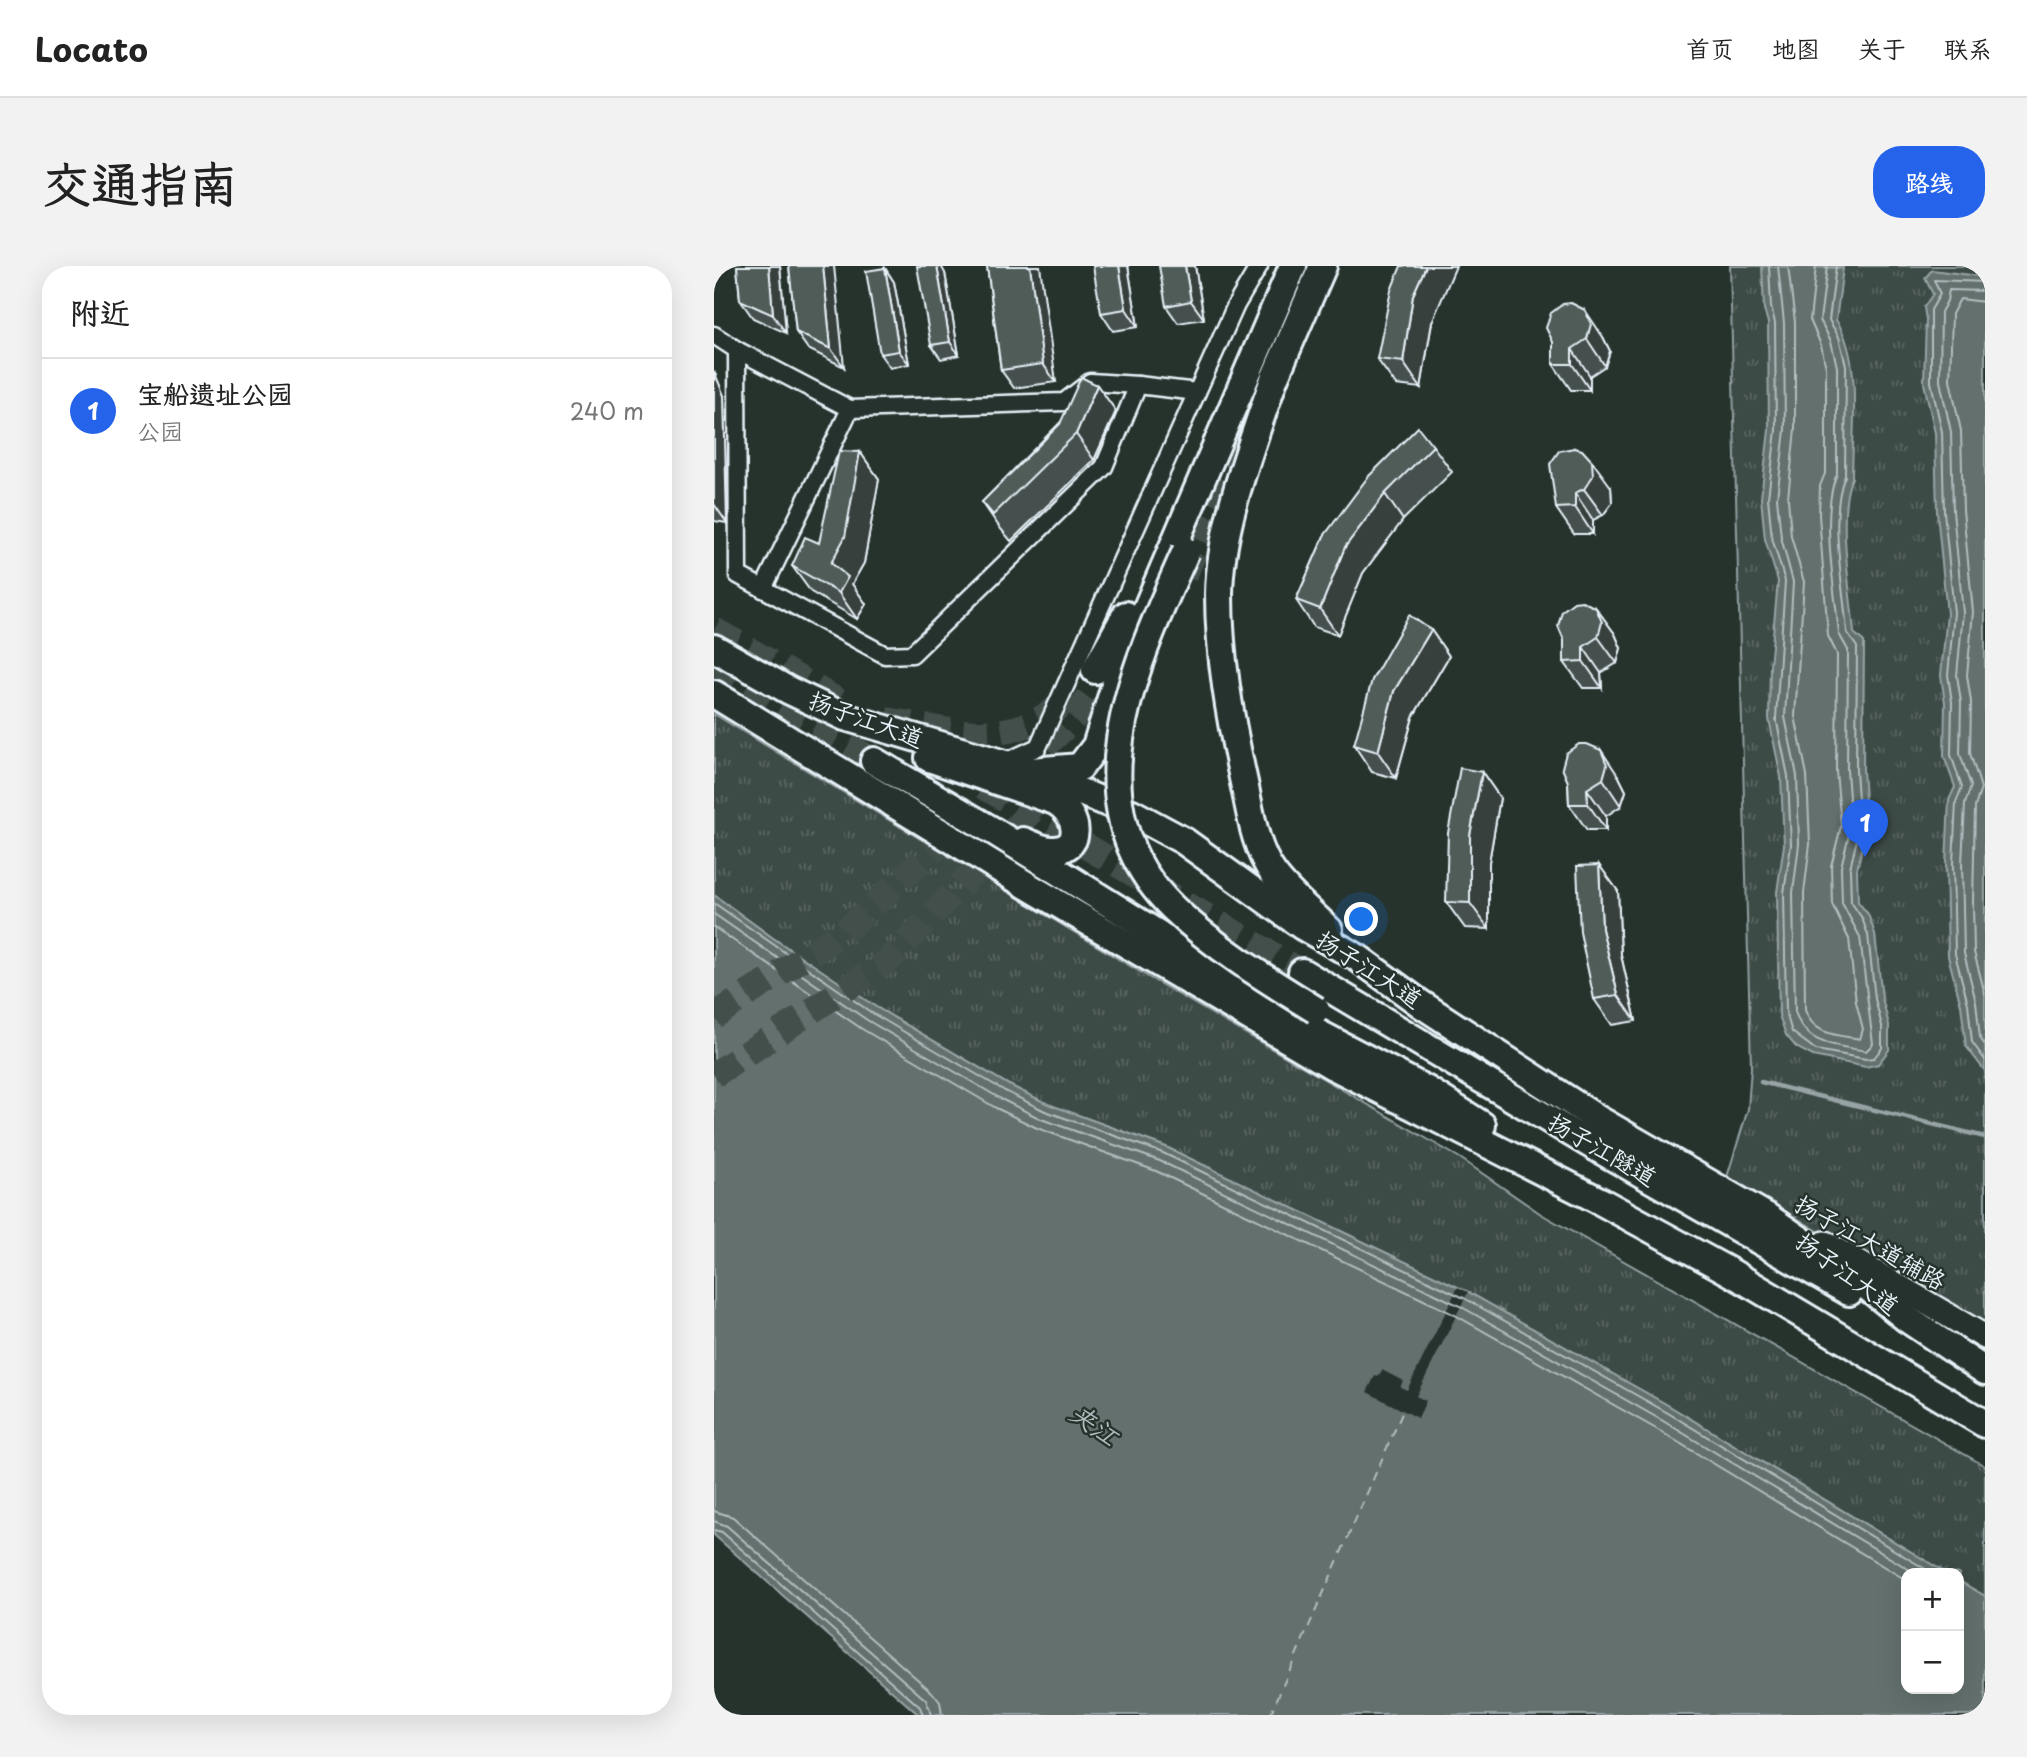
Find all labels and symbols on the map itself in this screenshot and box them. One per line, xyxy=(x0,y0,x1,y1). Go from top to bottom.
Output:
street label: 扬子江大道 xyxy=(804,681,929,756)
pin: 1 xyxy=(1842,799,1888,857)
your location xyxy=(1344,902,1378,936)
street label: 扬子江大道 xyxy=(1310,921,1430,1016)
street label: 扬子江隧道 xyxy=(1542,1103,1664,1194)
street label: 扬子江大道辅路 xyxy=(1790,1190,1950,1296)
street label: 扬子江大道 xyxy=(1790,1227,1904,1321)
water label: 夹江 xyxy=(1062,1393,1128,1455)

